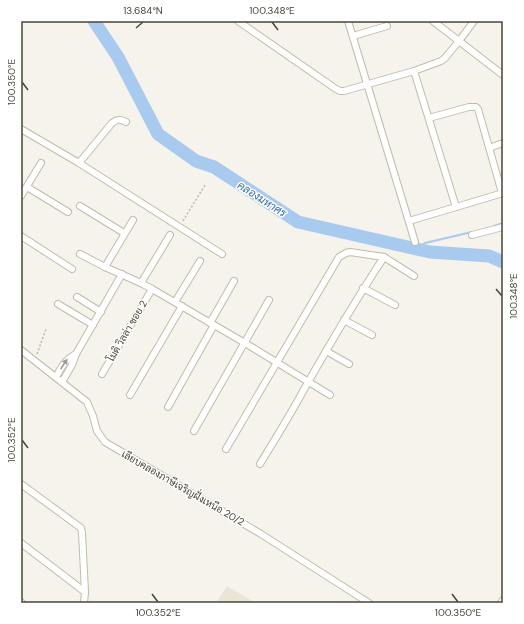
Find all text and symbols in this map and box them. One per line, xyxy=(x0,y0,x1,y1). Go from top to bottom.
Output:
text: 13.684°N xyxy=(123,4,163,17)
text: 100.348°E xyxy=(249,4,295,17)
text: 100.350°E xyxy=(5,58,18,105)
water label: คลองมหาศร xyxy=(235,178,290,220)
text: 100.348°E xyxy=(507,273,520,319)
street label: โมดิ วิลล่า ซอย 2 xyxy=(104,298,150,365)
one-way arrow xyxy=(61,358,68,369)
text: 100.352°E xyxy=(5,417,18,463)
street label: เลียบคลองภาษีเจริญฝั่งเหนือ 20/2 xyxy=(119,446,248,529)
text: 100.352°E xyxy=(135,606,181,619)
text: 100.350°E xyxy=(435,606,482,619)

